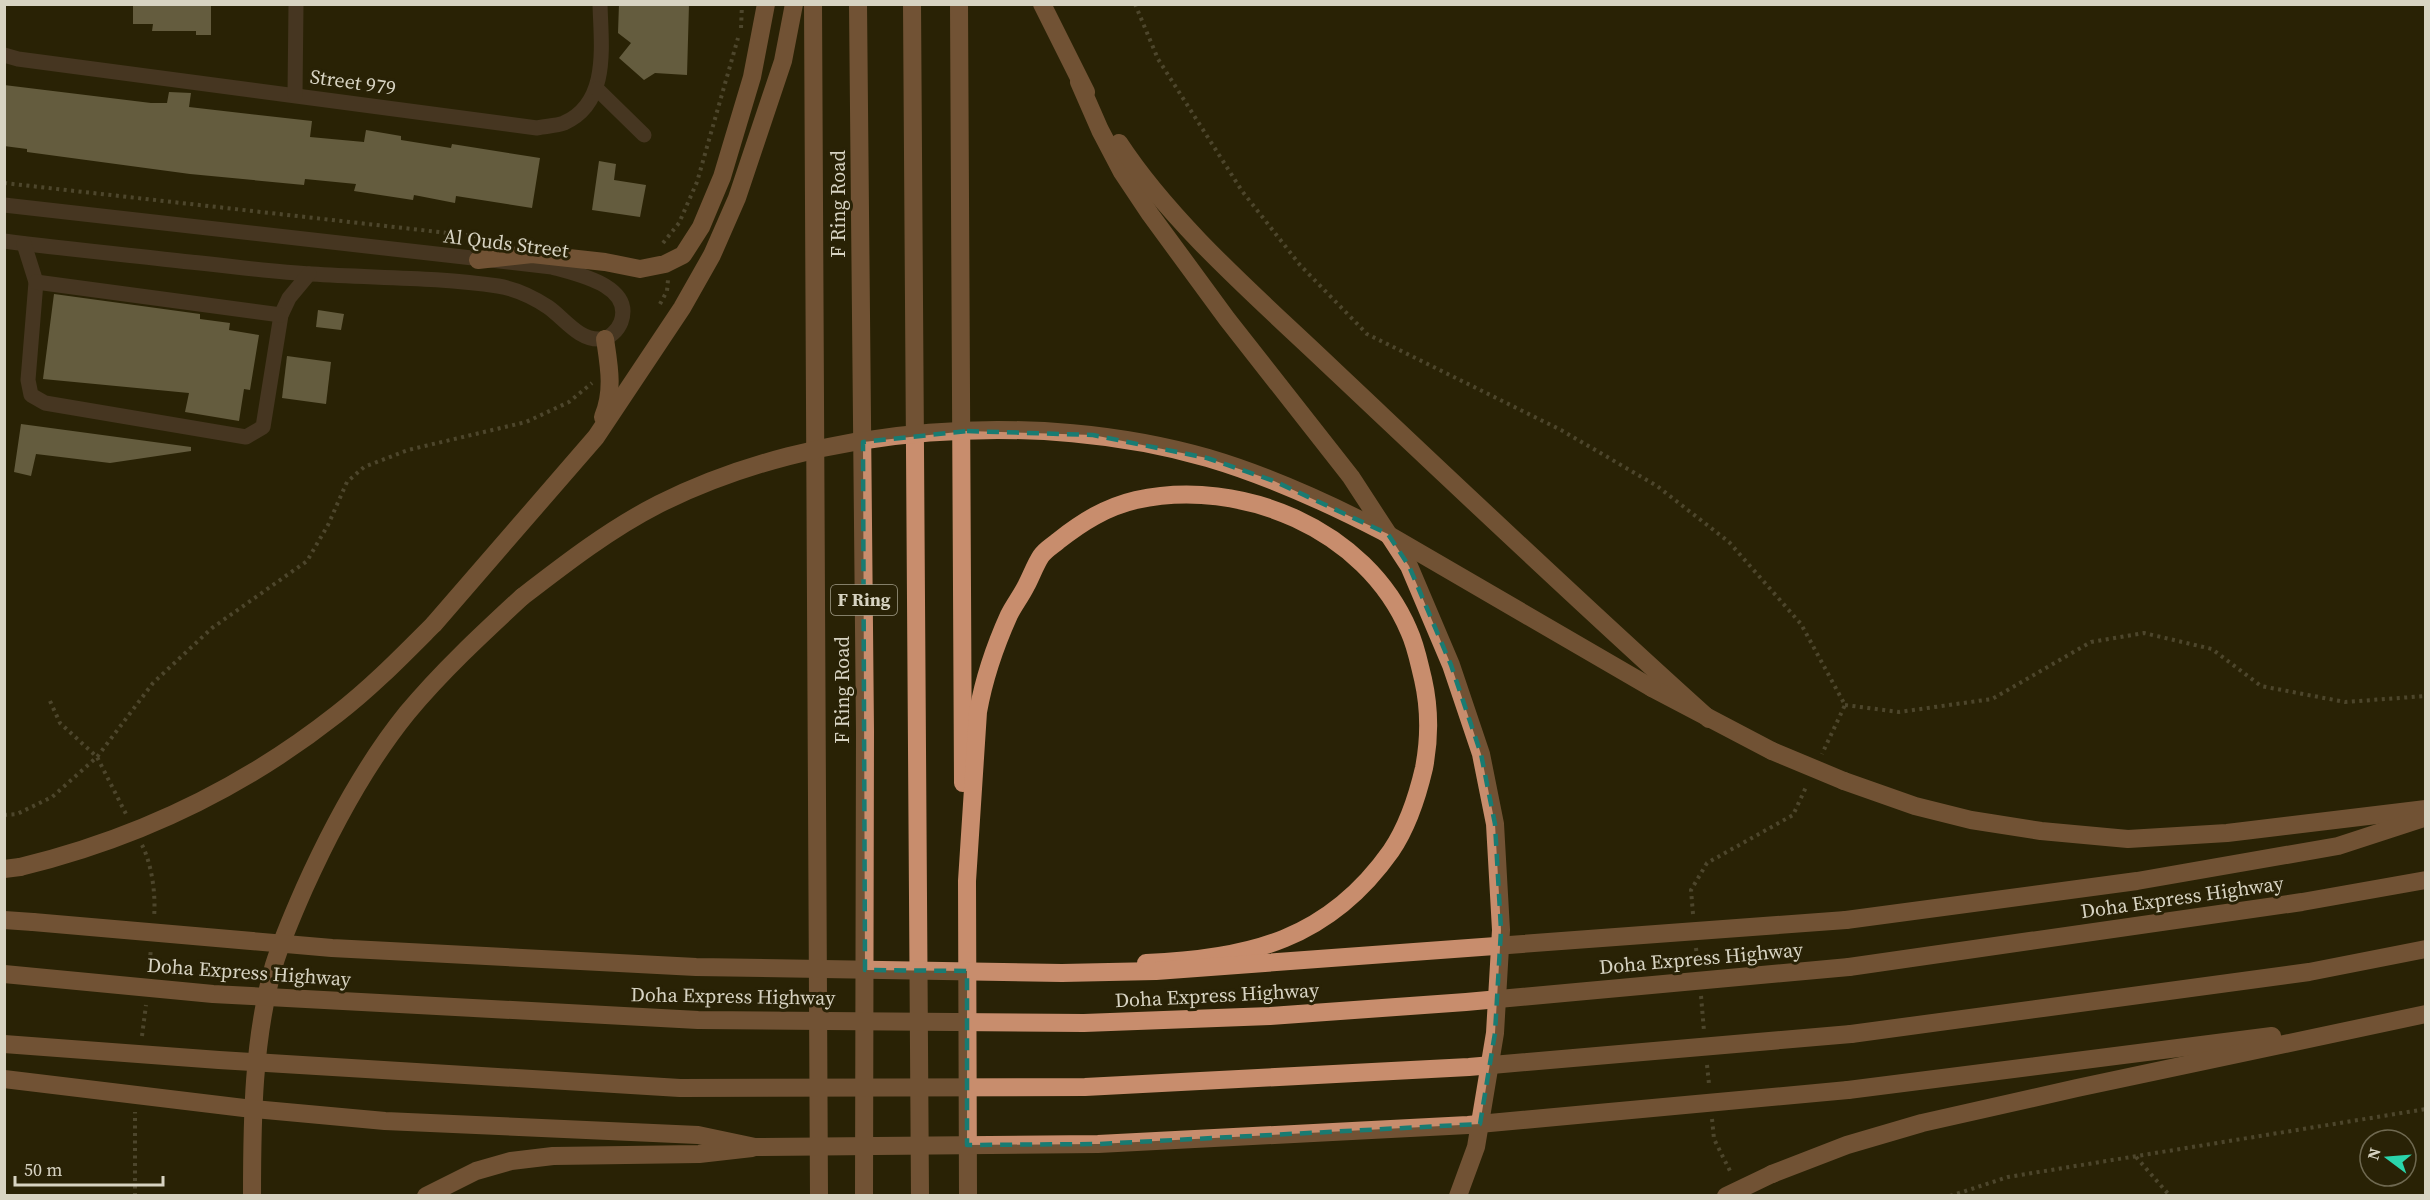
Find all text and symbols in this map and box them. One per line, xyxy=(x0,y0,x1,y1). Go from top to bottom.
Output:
street label: Street 979 xyxy=(308,62,398,102)
street label: F Ring Road xyxy=(824,150,852,258)
street label: Al Quds Street xyxy=(442,221,571,265)
road number: F Ring xyxy=(831,585,897,615)
street label: F Ring Road xyxy=(828,636,856,744)
street label: Doha Express Highway xyxy=(2079,869,2286,925)
street label: Doha Express Highway xyxy=(1598,935,1805,981)
street label: Doha Express Highway xyxy=(146,951,353,993)
street label: Doha Express Highway xyxy=(1114,976,1321,1014)
street label: Doha Express Highway xyxy=(630,980,836,1012)
north arrow xyxy=(2358,1128,2418,1188)
text: N xyxy=(2361,1145,2386,1162)
scale bar xyxy=(15,1149,164,1187)
text: 50 m xyxy=(24,1157,62,1182)

